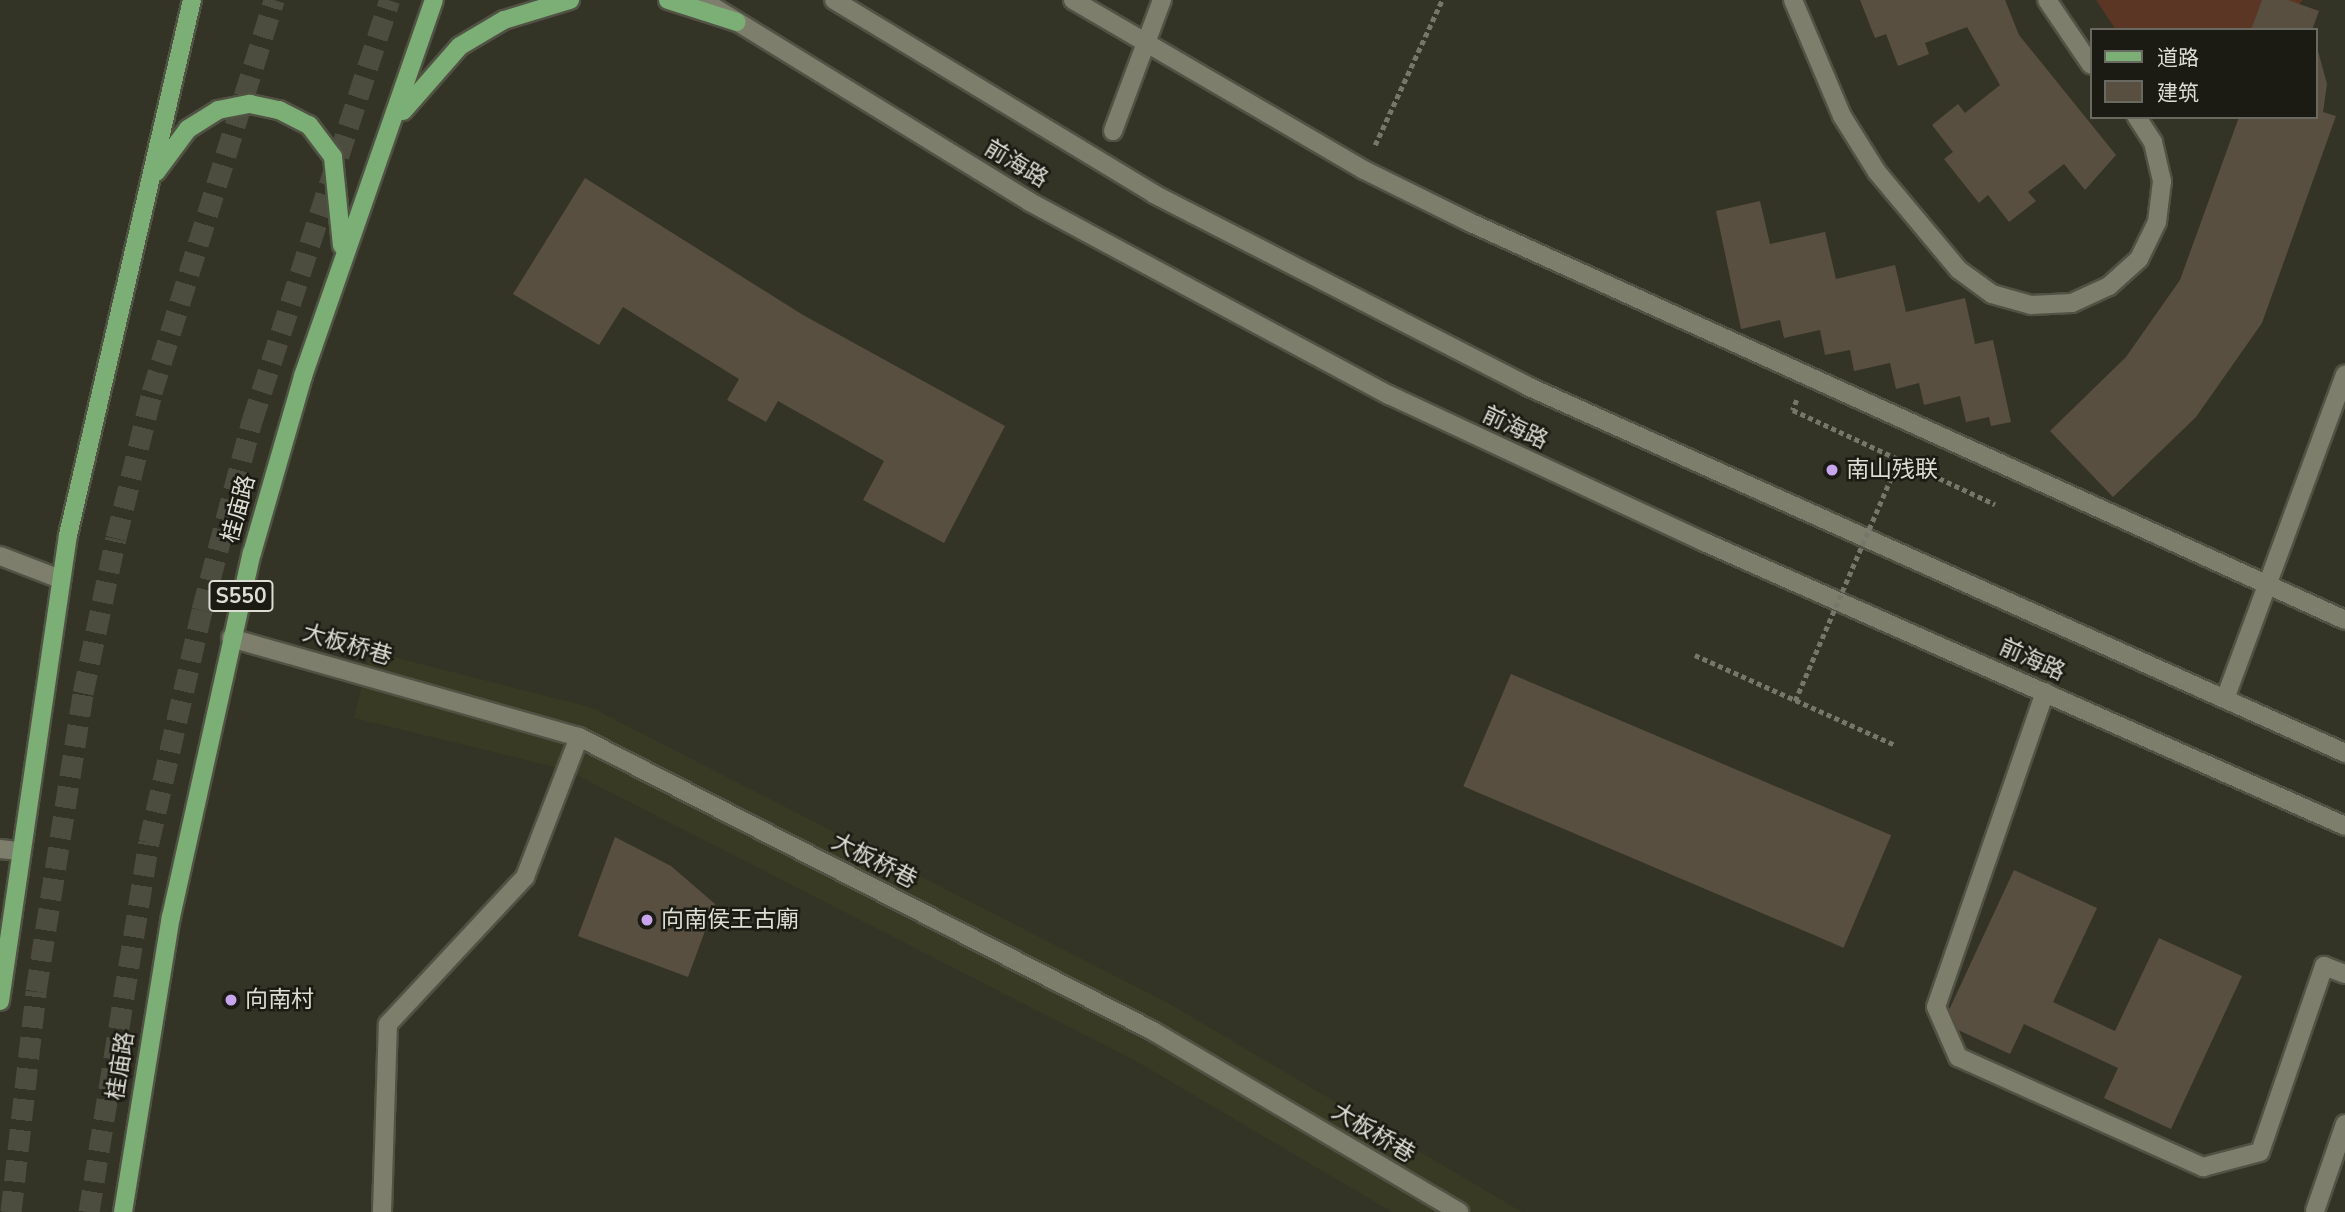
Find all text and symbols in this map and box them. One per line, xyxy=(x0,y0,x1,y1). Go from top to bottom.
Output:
legend xyxy=(2090,28,2317,119)
text: 道路 xyxy=(2157,44,2199,72)
text: 建筑 xyxy=(2157,79,2199,107)
street label: 前海路 xyxy=(979,134,1053,194)
street label: 前海路 xyxy=(1478,401,1552,455)
place label: 南山残联 xyxy=(1846,456,1938,484)
marker: 南山残联 xyxy=(1824,462,1840,478)
street label: 桂庙路 xyxy=(217,472,261,546)
road number: S550 xyxy=(208,578,274,614)
street label: 大板桥巷 xyxy=(299,619,395,671)
street label: 前海路 xyxy=(1995,633,2069,687)
street label: 大板桥巷 xyxy=(827,828,921,894)
place label: 向南侯王古廟 xyxy=(661,906,799,934)
marker: 向南侯王古廟 xyxy=(639,912,655,928)
place label: 向南村 xyxy=(245,986,314,1014)
marker: 向南村 xyxy=(223,992,239,1008)
street label: 桂庙路 xyxy=(102,1030,140,1102)
street label: 大板桥巷 xyxy=(1326,1097,1420,1169)

